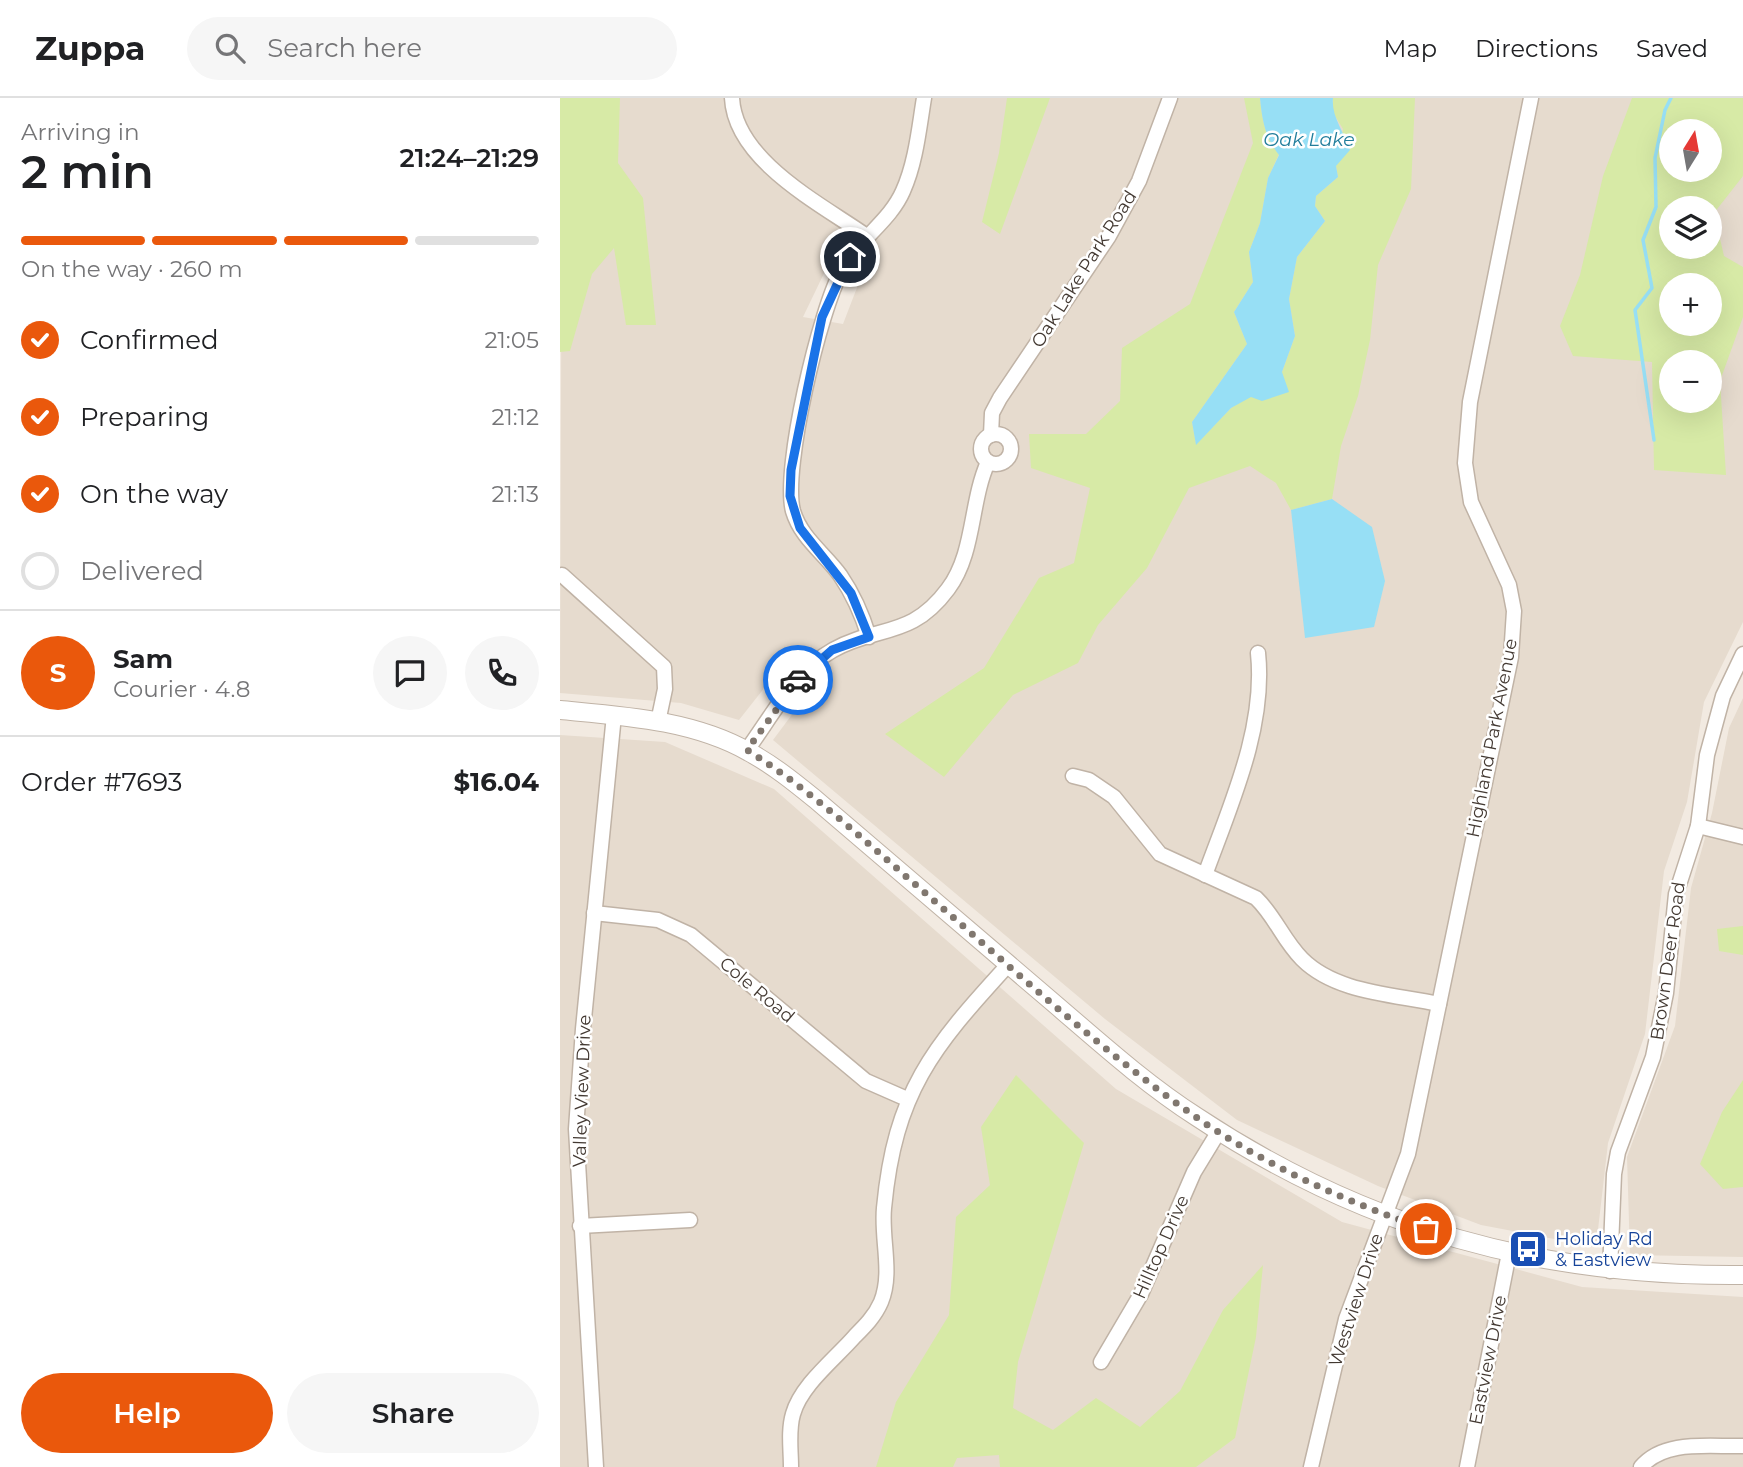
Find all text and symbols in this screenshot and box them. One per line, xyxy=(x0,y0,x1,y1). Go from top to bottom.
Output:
search box xyxy=(187,17,677,80)
text: Zuppa xyxy=(35,28,145,68)
icon: search xyxy=(211,29,249,67)
text: Search here xyxy=(267,32,422,64)
text: Map xyxy=(1384,34,1437,63)
text: Directions xyxy=(1475,34,1598,63)
text: Saved xyxy=(1636,34,1708,63)
text: Arriving in xyxy=(21,118,140,146)
north arrow xyxy=(1659,119,1722,182)
map controls xyxy=(1659,119,1722,413)
water label: Oak Lake xyxy=(1263,128,1355,151)
text: 21:24–21:29 xyxy=(400,142,539,174)
text: 2 min xyxy=(21,143,154,200)
street label: Oak Lake Park Road xyxy=(1027,186,1141,352)
button: layers xyxy=(1659,196,1722,259)
pin xyxy=(820,227,880,287)
icon: home xyxy=(831,238,869,276)
text: On the way · 260 m xyxy=(21,255,243,283)
button: + xyxy=(1659,273,1722,336)
icon: check xyxy=(21,321,59,359)
text: Confirmed xyxy=(80,324,219,356)
text: 21:05 xyxy=(485,326,539,354)
button: − xyxy=(1659,350,1722,413)
icon: check xyxy=(21,398,59,436)
text: Preparing xyxy=(80,401,209,433)
text: 21:12 xyxy=(491,403,539,431)
icon: check xyxy=(21,475,59,513)
text: On the way xyxy=(80,478,228,510)
text: 21:13 xyxy=(491,480,539,508)
text: Delivered xyxy=(80,555,204,587)
button: chat xyxy=(373,636,447,710)
button: phone xyxy=(465,636,539,710)
street label: Highland Park Avenue xyxy=(1462,636,1522,839)
text: Sam xyxy=(113,643,173,675)
courier xyxy=(763,645,833,715)
text: S xyxy=(50,657,66,689)
icon: car xyxy=(779,661,817,699)
text: Courier · 4.8 xyxy=(113,675,250,703)
text: Order #7693 xyxy=(21,766,182,798)
text: $16.04 xyxy=(454,766,539,798)
street label: Brown Deer Road xyxy=(1646,880,1690,1042)
street label: Cole Road xyxy=(715,952,799,1028)
street label: Valley View Drive xyxy=(568,1014,596,1168)
street label: Hilltop Drive xyxy=(1128,1192,1194,1302)
pin xyxy=(1396,1199,1456,1259)
icon: bag xyxy=(1407,1210,1445,1248)
bus stop icon: Holiday Rd & Eastview xyxy=(1507,1228,1549,1270)
place label: Holiday Rd & Eastview xyxy=(1555,1228,1653,1271)
street label: Westview Drive xyxy=(1324,1230,1388,1369)
street label: Eastview Drive xyxy=(1465,1293,1511,1427)
button: Help xyxy=(21,1373,273,1453)
button: Share xyxy=(287,1373,539,1453)

